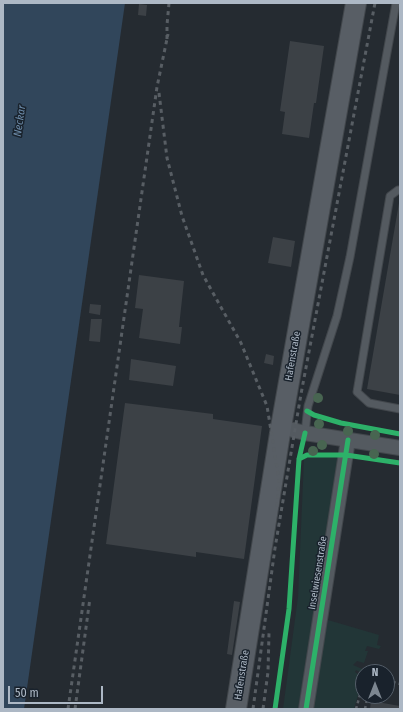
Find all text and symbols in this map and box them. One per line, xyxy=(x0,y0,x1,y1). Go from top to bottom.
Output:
water label: Neckar xyxy=(11,104,29,138)
street label: Hafenstraße xyxy=(283,330,303,382)
street label: Inselwiesenstraße xyxy=(306,535,330,611)
street label: Hafenstraße xyxy=(232,649,252,701)
north arrow xyxy=(355,664,395,704)
text: N xyxy=(372,666,378,679)
scale bar xyxy=(10,678,105,704)
text: 50 m xyxy=(15,686,39,700)

